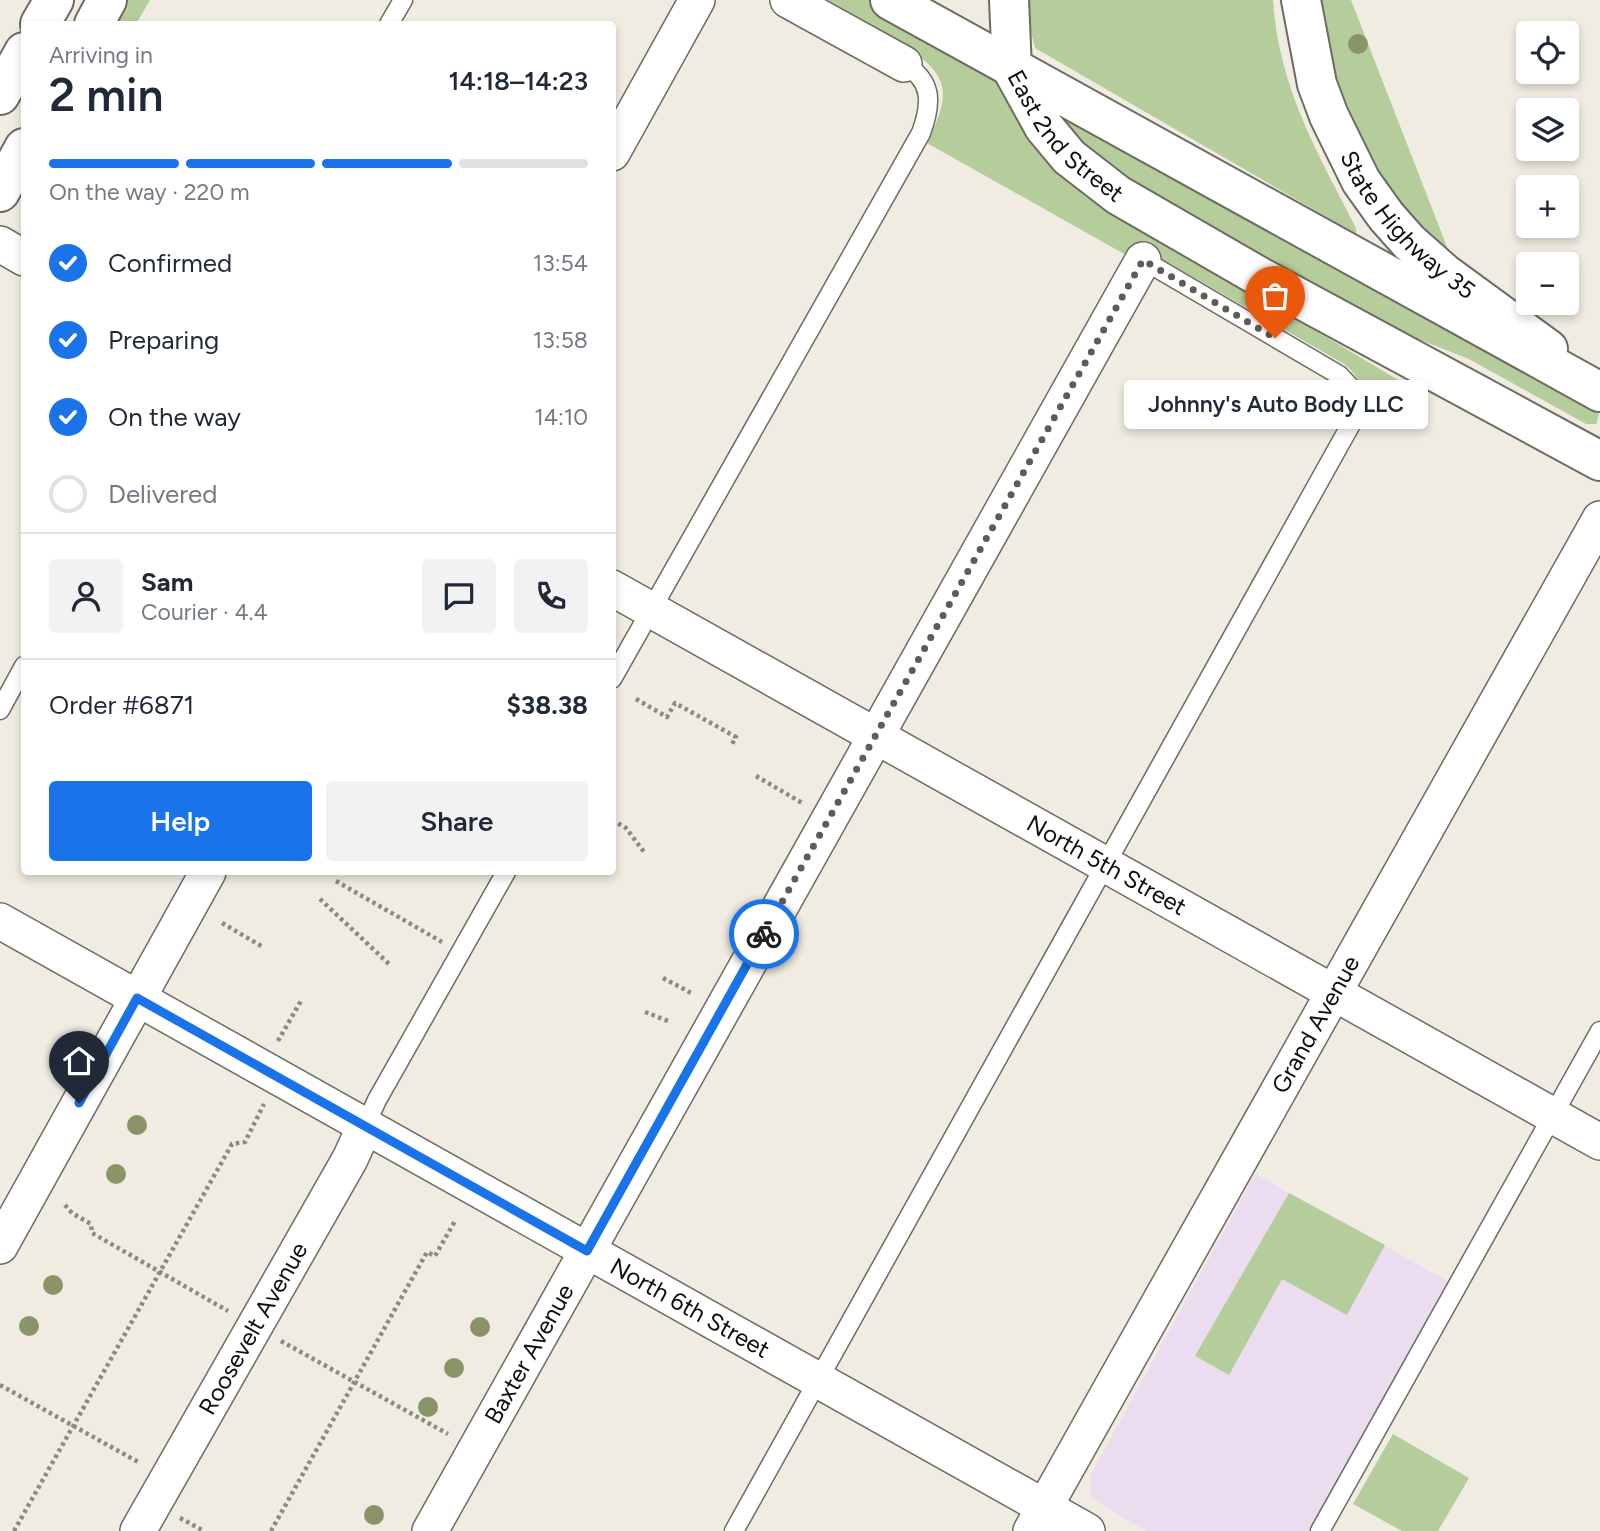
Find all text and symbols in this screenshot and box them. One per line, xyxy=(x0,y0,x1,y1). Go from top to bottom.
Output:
map controls xyxy=(1516,21,1579,315)
button: locate xyxy=(1516,21,1579,84)
text: Arriving in xyxy=(49,41,153,69)
text: 14:18–14:23 xyxy=(449,65,588,97)
street label: East 2nd Street xyxy=(1001,65,1130,208)
text: 2 min xyxy=(49,67,164,123)
button: layers xyxy=(1516,98,1579,161)
street label: State Highway 35 xyxy=(1334,146,1481,305)
button: + xyxy=(1516,175,1579,238)
text: On the way · 220 m xyxy=(49,178,249,206)
icon: check xyxy=(49,244,87,282)
text: Confirmed xyxy=(108,247,232,279)
text: 13:54 xyxy=(533,249,588,277)
button: − xyxy=(1516,252,1579,315)
pin xyxy=(1245,266,1305,338)
icon: bag xyxy=(1256,277,1294,315)
icon: check xyxy=(49,321,87,359)
text: Preparing xyxy=(108,324,219,356)
text: 13:58 xyxy=(533,326,588,354)
callout: Johnny's Auto Body LLC xyxy=(1123,380,1427,429)
text: Johnny's Auto Body LLC xyxy=(1148,390,1404,418)
icon: check xyxy=(49,398,87,436)
text: On the way xyxy=(108,401,241,433)
text: 14:10 xyxy=(534,403,588,431)
text: Delivered xyxy=(108,478,217,510)
button: person xyxy=(49,559,123,633)
button: chat xyxy=(422,559,496,633)
button: phone xyxy=(514,559,588,633)
text: Sam xyxy=(141,566,193,598)
text: Courier · 4.4 xyxy=(141,598,268,626)
text: Order #6871 xyxy=(49,689,194,721)
text: $38.38 xyxy=(506,689,588,721)
button: Help xyxy=(49,781,312,861)
button: Share xyxy=(326,781,588,861)
street label: North 5th Street xyxy=(1022,809,1192,921)
courier xyxy=(729,899,799,969)
icon: bike xyxy=(745,915,783,953)
street label: Grand Avenue xyxy=(1265,950,1366,1098)
pin xyxy=(49,1031,109,1103)
icon: home xyxy=(60,1042,98,1080)
street label: Roosevelt Avenue xyxy=(192,1237,313,1420)
street label: North 6th Street xyxy=(605,1251,775,1364)
street label: Baxter Avenue xyxy=(478,1279,580,1429)

